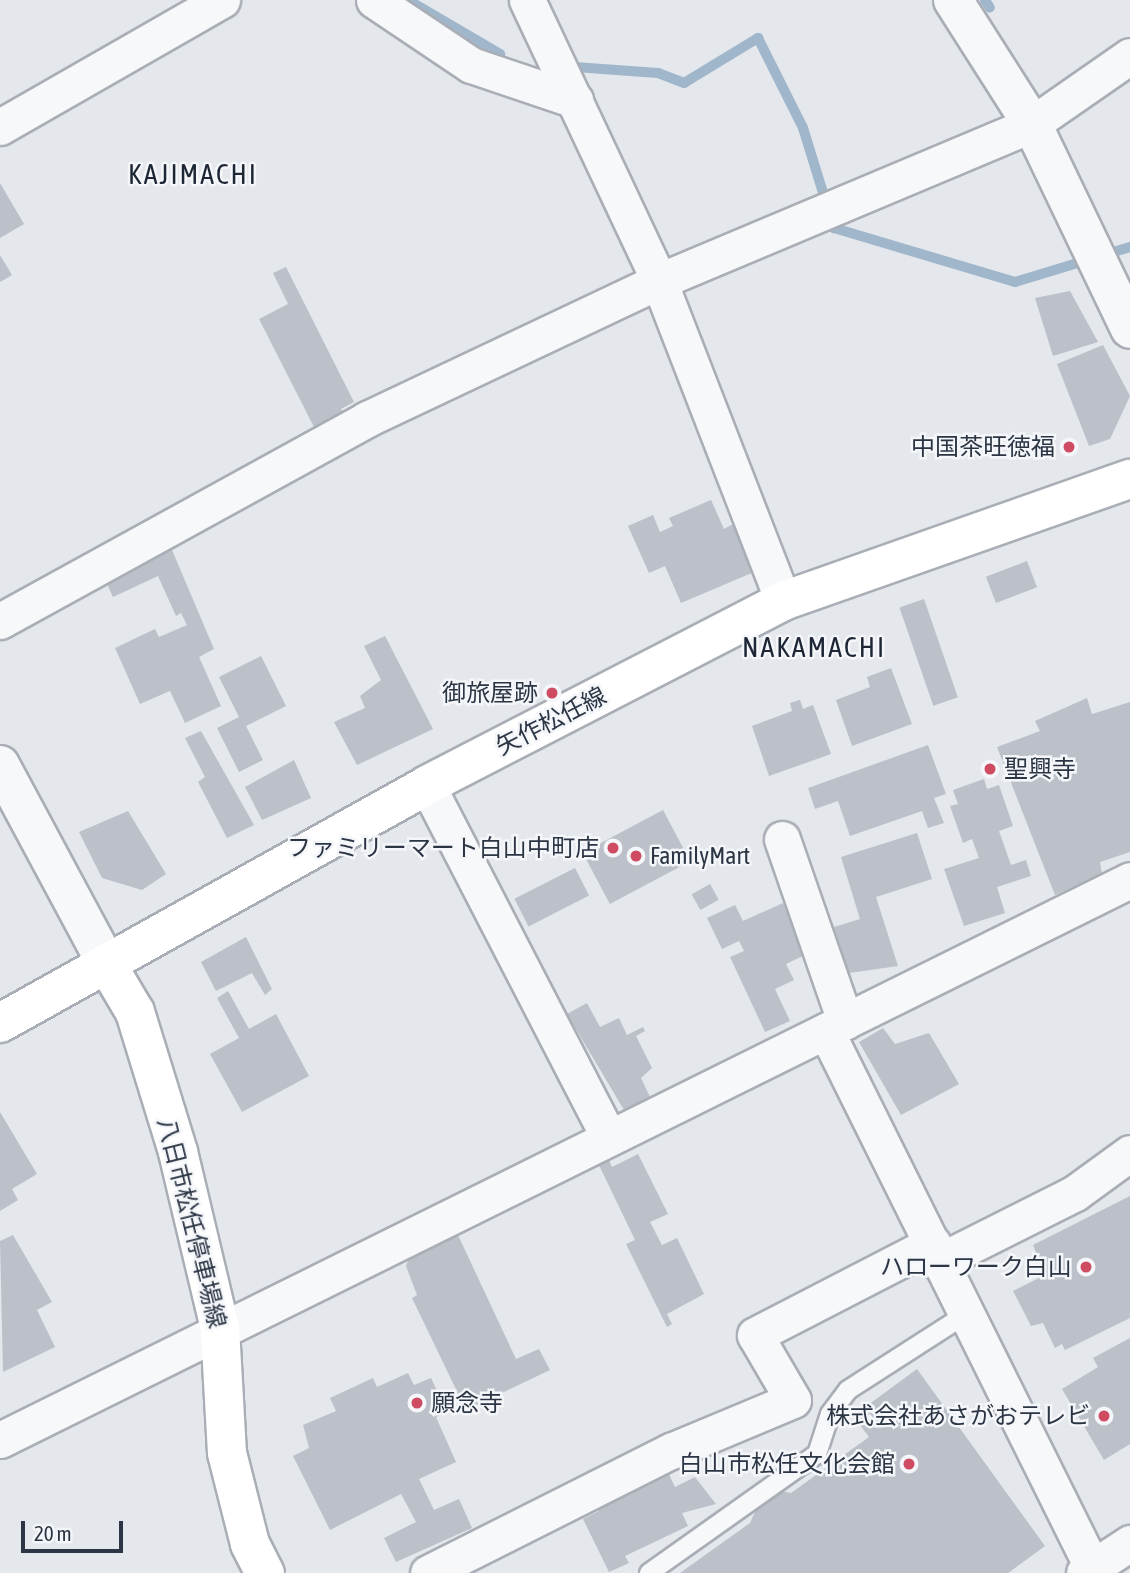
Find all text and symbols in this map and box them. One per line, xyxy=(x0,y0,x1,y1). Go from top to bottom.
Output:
district label: KAJIMACHI xyxy=(129,157,257,191)
place label: 中国茶旺徳福 xyxy=(911,433,1055,461)
marker: 中国茶旺徳福 xyxy=(1061,439,1077,455)
district label: NAKAMACHI xyxy=(743,630,885,664)
place label: 御旅屋跡 xyxy=(442,679,538,707)
street label: 矢作松任線 xyxy=(491,681,611,761)
marker: 御旅屋跡 xyxy=(544,685,560,701)
place label: 聖興寺 xyxy=(1004,755,1076,783)
marker: 聖興寺 xyxy=(982,761,998,777)
place label: ファミリーマート白山中町店 xyxy=(287,834,599,862)
marker: ファミリーマート白山中町店 xyxy=(605,840,621,856)
place label: FamilyMart xyxy=(650,842,750,870)
marker: FamilyMart xyxy=(628,848,644,864)
street label: 八日市松任停車場線 xyxy=(152,1115,232,1331)
place label: ハローワーク白山 xyxy=(880,1253,1072,1281)
marker: ハローワーク白山 xyxy=(1078,1259,1094,1275)
place label: 願念寺 xyxy=(431,1389,503,1417)
marker: 願念寺 xyxy=(409,1395,425,1411)
place label: 株式会社あさがおテレビ xyxy=(826,1402,1090,1430)
marker: 株式会社あさがおテレビ xyxy=(1096,1408,1112,1424)
place label: 白山市松任文化会館 xyxy=(679,1450,895,1478)
marker: 白山市松任文化会館 xyxy=(901,1456,917,1472)
scale bar xyxy=(24,1506,126,1550)
text: 20 m xyxy=(34,1521,72,1545)

